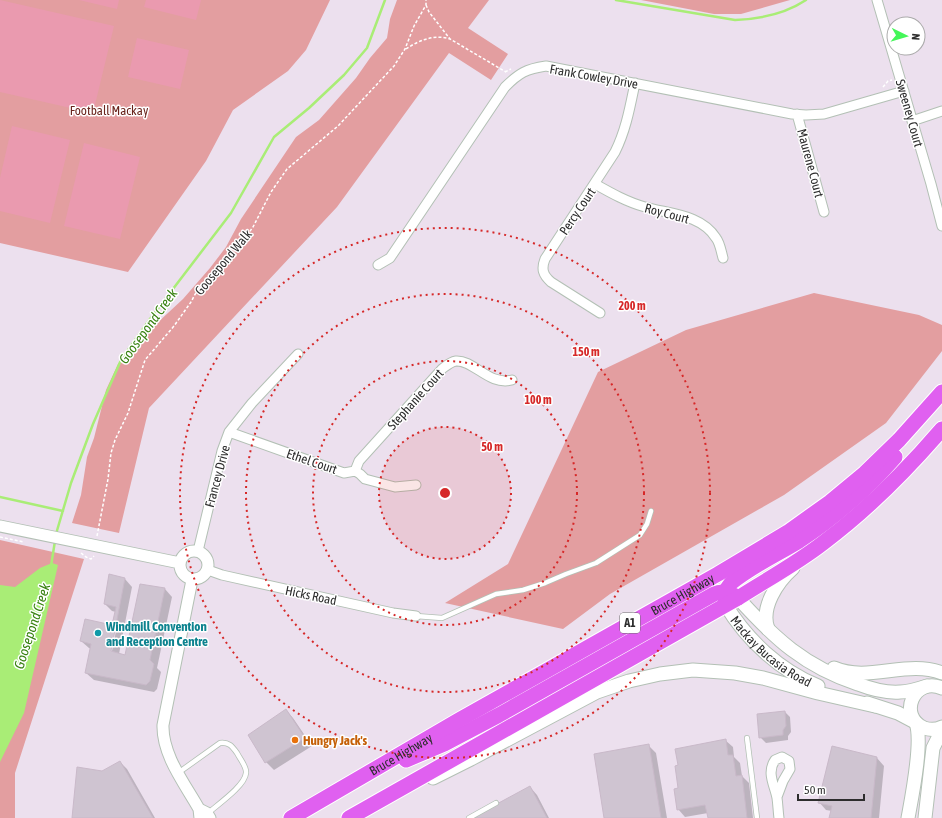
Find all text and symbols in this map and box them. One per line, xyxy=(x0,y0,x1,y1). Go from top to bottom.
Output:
north arrow xyxy=(886,16,926,56)
text: N xyxy=(910,33,922,41)
street label: Frank Cowley Drive xyxy=(549,61,639,92)
street label: Sweeney Court xyxy=(893,78,926,149)
park label: Football Mackay xyxy=(70,103,149,118)
street label: Maurene Court xyxy=(794,127,827,199)
street label: Percy Court xyxy=(556,185,599,238)
street label: Roy Court xyxy=(643,200,691,227)
street label: Goosepond Walk xyxy=(192,227,255,298)
water label: Goosepond Creek xyxy=(115,285,181,367)
text: 200 m xyxy=(618,299,646,313)
text: 150 m xyxy=(572,345,600,359)
street label: Stephanie Court xyxy=(384,366,447,433)
text: 100 m xyxy=(524,393,552,407)
text: 50 m xyxy=(481,440,503,454)
street label: Francey Drive xyxy=(202,443,233,509)
street label: Ethel Court xyxy=(285,446,339,477)
centre of rings xyxy=(438,486,452,500)
street label: Bruce Highway xyxy=(648,570,718,618)
water label: Goosepond Creek xyxy=(11,580,54,671)
street label: Hicks Road xyxy=(284,583,338,608)
road number: A1 xyxy=(620,613,640,633)
street label: Mackay Bucasia Road xyxy=(727,613,814,690)
place label: Windmill Convention and Reception Centre xyxy=(105,619,208,649)
marker: Windmill Convention and Reception Centre xyxy=(93,628,103,638)
street label: Bruce Highway xyxy=(367,730,436,779)
place label: Hungry Jack's xyxy=(303,733,368,748)
marker: Hungry Jack's xyxy=(290,735,300,745)
scale bar xyxy=(798,776,864,802)
text: 50 m xyxy=(804,783,826,797)

